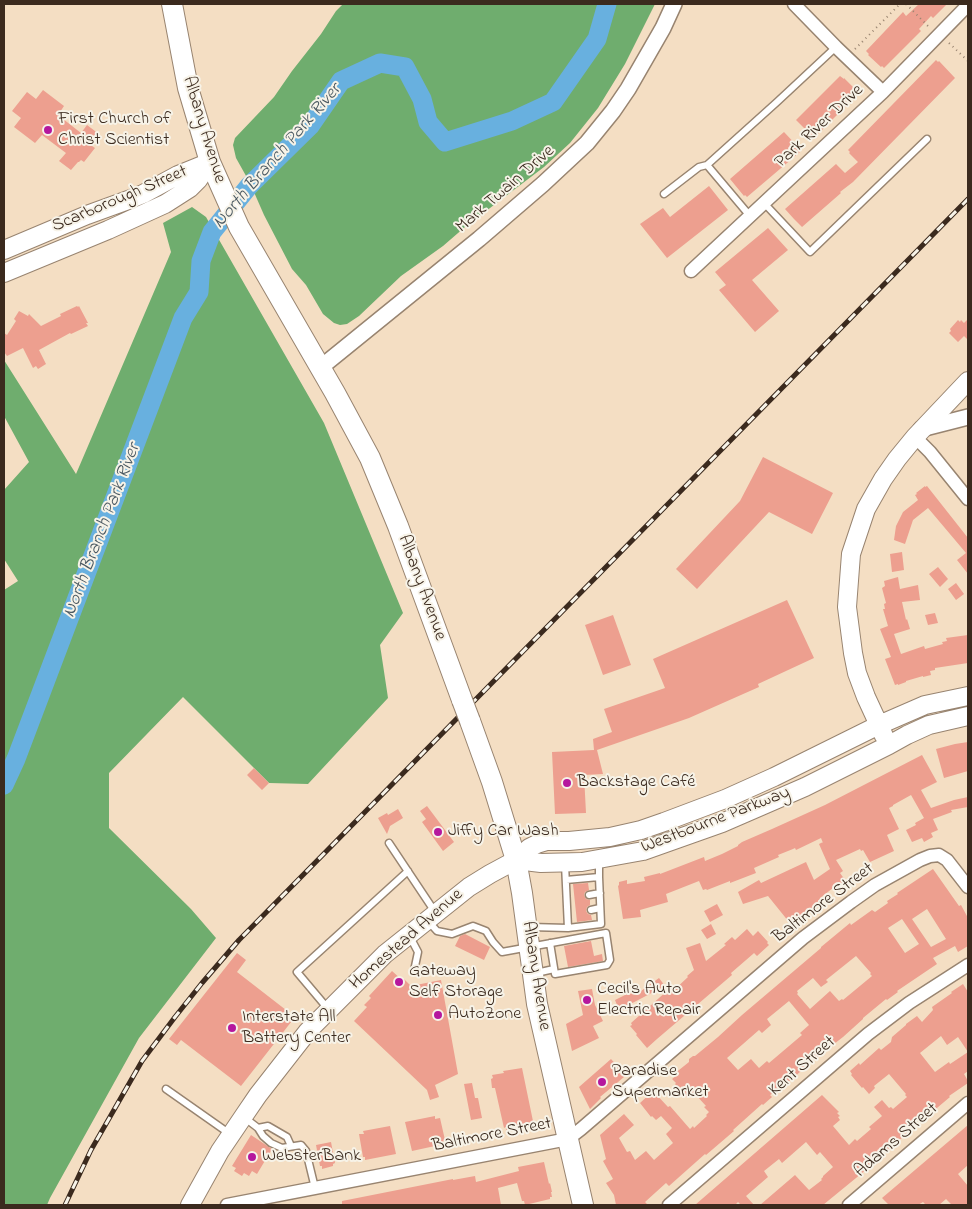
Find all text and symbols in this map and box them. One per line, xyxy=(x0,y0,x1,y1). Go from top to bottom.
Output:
street label: Albany Avenue xyxy=(177,74,229,186)
water label: North Branch Park River xyxy=(209,80,347,234)
street label: Park River Drive xyxy=(771,80,869,174)
place label: First Church of Christ Scientist xyxy=(58,109,171,152)
marker: First Church of Christ Scientist xyxy=(42,124,54,136)
street label: Mark Twain Drive xyxy=(452,141,560,239)
street label: Scarborough Street xyxy=(49,162,191,238)
water label: North Branch Park River xyxy=(59,441,147,621)
street label: Albany Avenue xyxy=(392,532,450,644)
place label: Backstage Café xyxy=(577,772,695,794)
marker: Backstage Café xyxy=(561,777,573,789)
street label: Westbourne Parkway xyxy=(639,783,793,859)
place label: Jiffy Car Wash xyxy=(448,821,559,843)
marker: Jiffy Car Wash xyxy=(432,826,444,838)
street label: Baltimore Street xyxy=(769,859,879,949)
street label: Homestead Avenue xyxy=(346,885,468,995)
street label: Albany Avenue xyxy=(516,920,554,1032)
place label: Gateway Self Storage xyxy=(409,961,503,1004)
marker: Gateway Self Storage xyxy=(393,976,405,988)
place label: Cecil's Auto Electric Repair xyxy=(597,979,701,1022)
marker: Cecil's Auto Electric Repair xyxy=(581,994,593,1006)
place label: AutoZone xyxy=(448,1004,521,1026)
place label: Interstate All Battery Center xyxy=(242,1007,351,1050)
marker: AutoZone xyxy=(432,1009,444,1021)
marker: Interstate All Battery Center xyxy=(226,1022,238,1034)
street label: Kent Street xyxy=(765,1032,841,1102)
place label: Paradise Supermarket xyxy=(612,1061,708,1104)
marker: Paradise Supermarket xyxy=(596,1076,608,1088)
street label: Adams Street xyxy=(851,1099,943,1183)
street label: Baltimore Street xyxy=(431,1114,553,1158)
place label: WebsterBank xyxy=(262,1146,361,1168)
marker: WebsterBank xyxy=(246,1151,258,1163)

